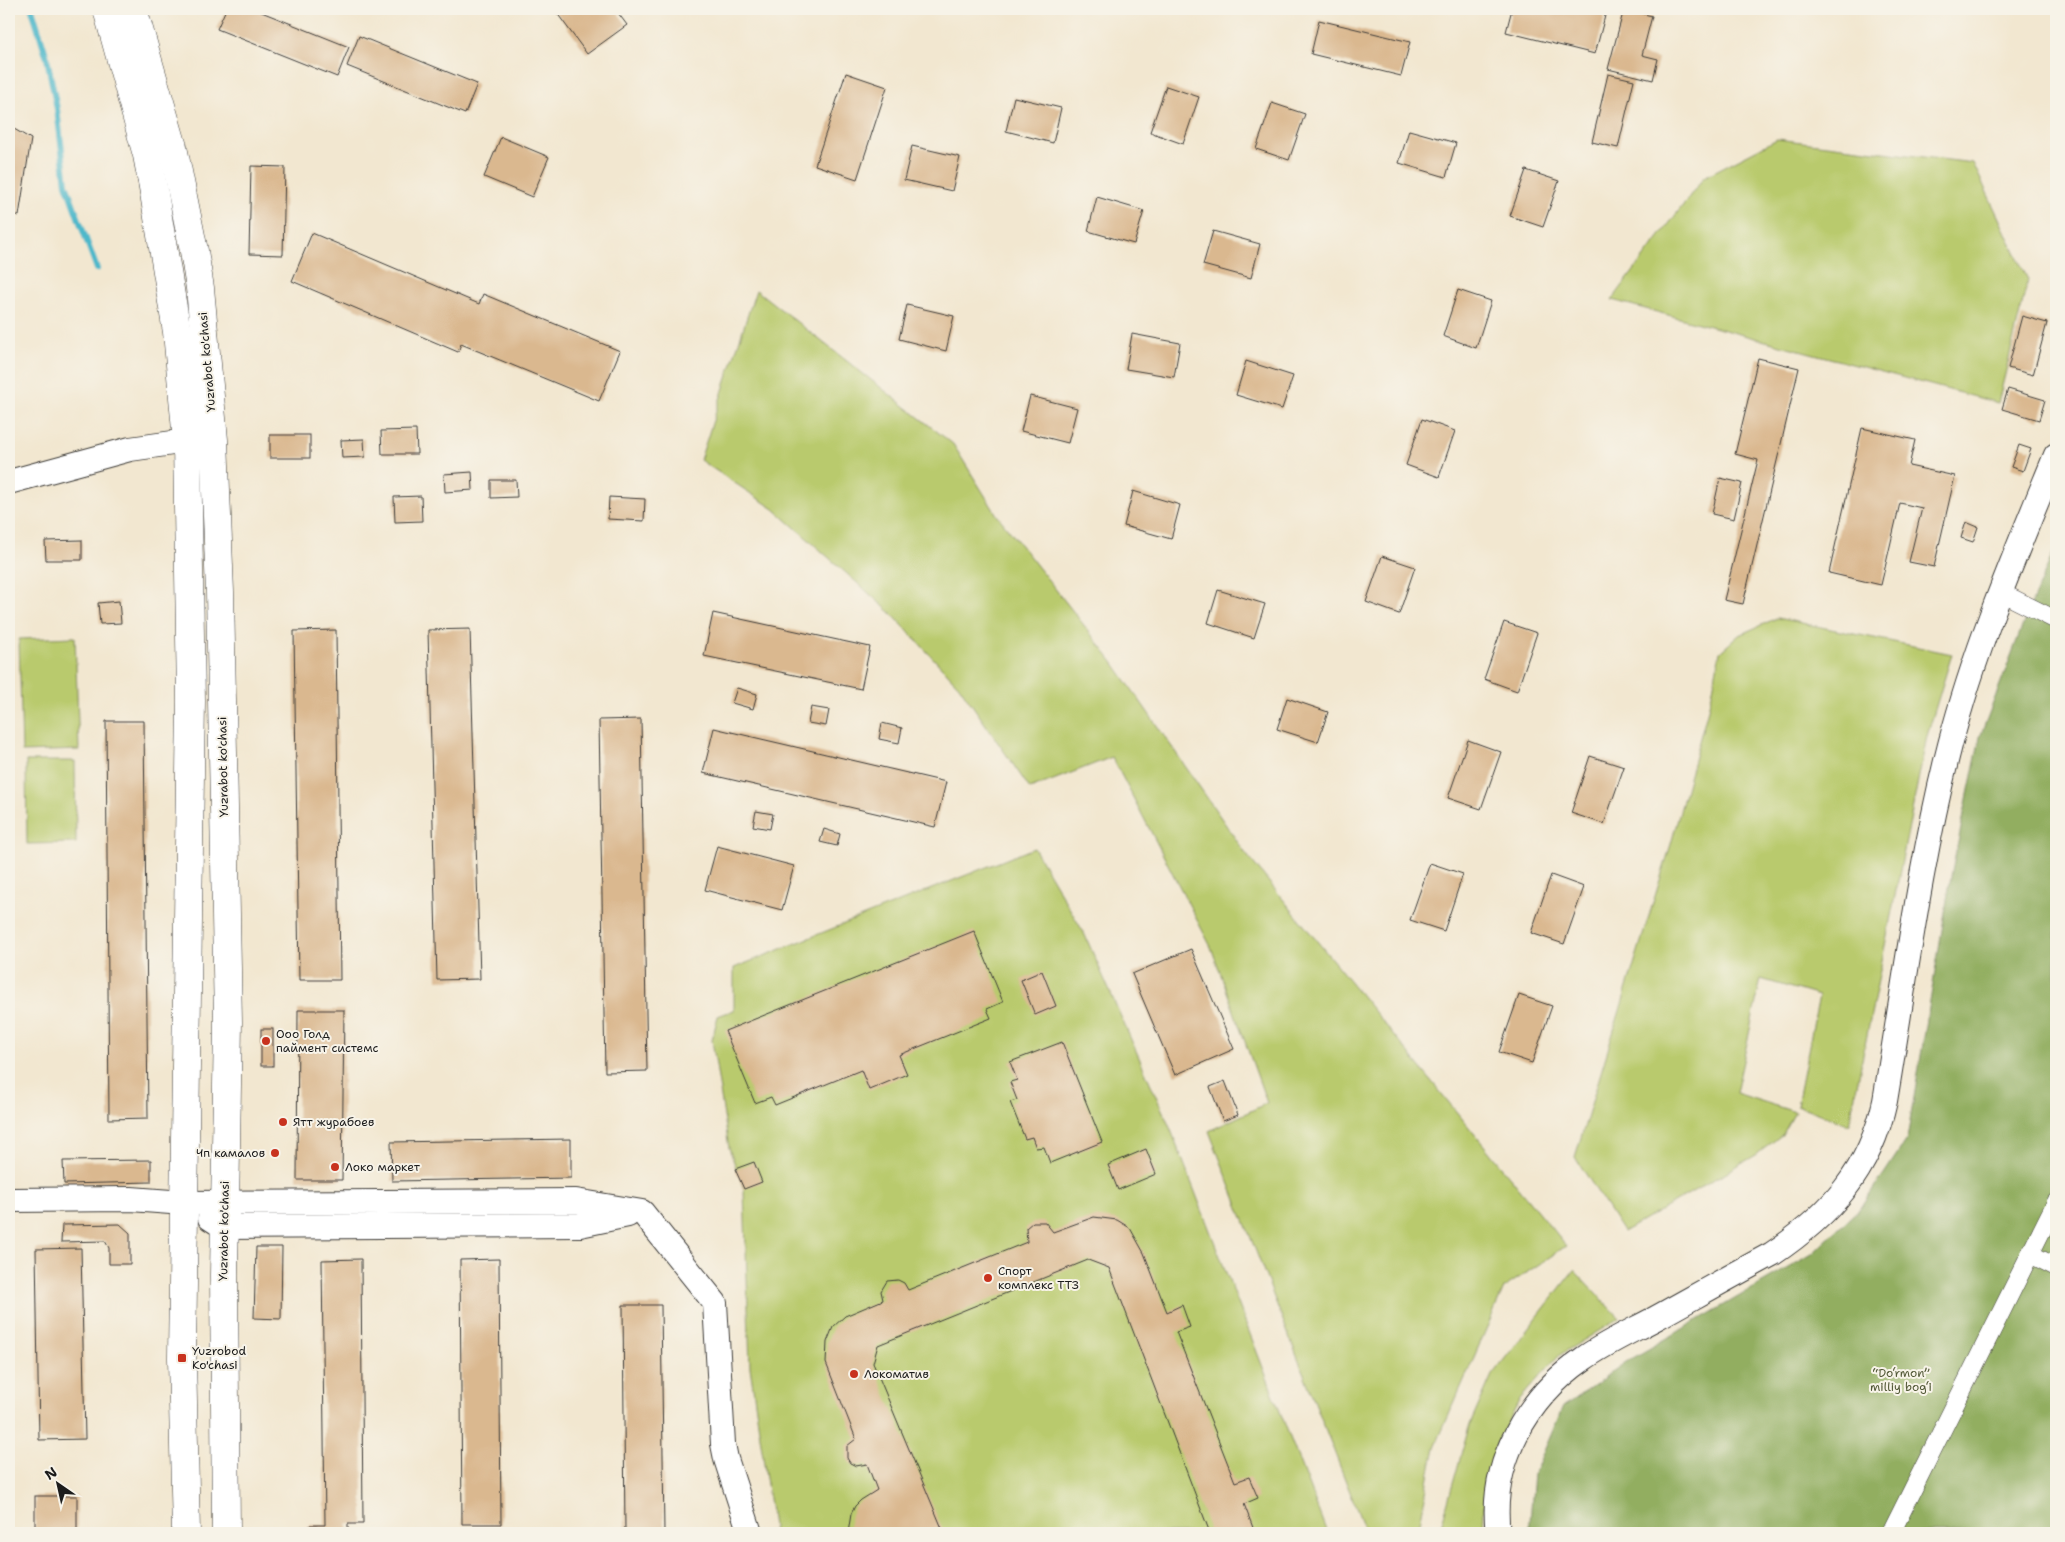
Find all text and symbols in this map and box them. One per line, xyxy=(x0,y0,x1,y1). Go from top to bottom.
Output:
street label: Yuzrabot ko'chasi xyxy=(195,311,219,413)
street label: Yuzrabot ko'chasi xyxy=(214,717,232,817)
place label: Ооо Голд паймент системс xyxy=(276,1026,379,1056)
marker: Ооо Голд паймент системс xyxy=(260,1035,272,1047)
place label: Ятт журабоев xyxy=(293,1114,374,1130)
marker: Ятт журабоев xyxy=(277,1116,289,1128)
place label: Чп камалов xyxy=(196,1145,265,1161)
marker: Чп камалов xyxy=(269,1147,281,1159)
place label: Локо маркет xyxy=(345,1159,421,1175)
marker: Локо маркет xyxy=(329,1161,341,1173)
street label: Yuzrabot ko'chasi xyxy=(215,1181,233,1281)
place label: Спорт комплекс ТТЗ xyxy=(998,1263,1079,1293)
marker: Спорт комплекс ТТЗ xyxy=(982,1272,994,1284)
place label: Yuzrobod Ko'chasi xyxy=(192,1343,246,1373)
marker: Yuzrobod Ko'chasi xyxy=(176,1352,188,1364)
park label: “Do‘rmon” milliy bog‘i xyxy=(1870,1365,1932,1395)
place label: Локоматив xyxy=(864,1366,929,1382)
marker: Локоматив xyxy=(848,1368,860,1380)
north arrow xyxy=(32,1460,82,1510)
text: N xyxy=(41,1463,60,1484)

